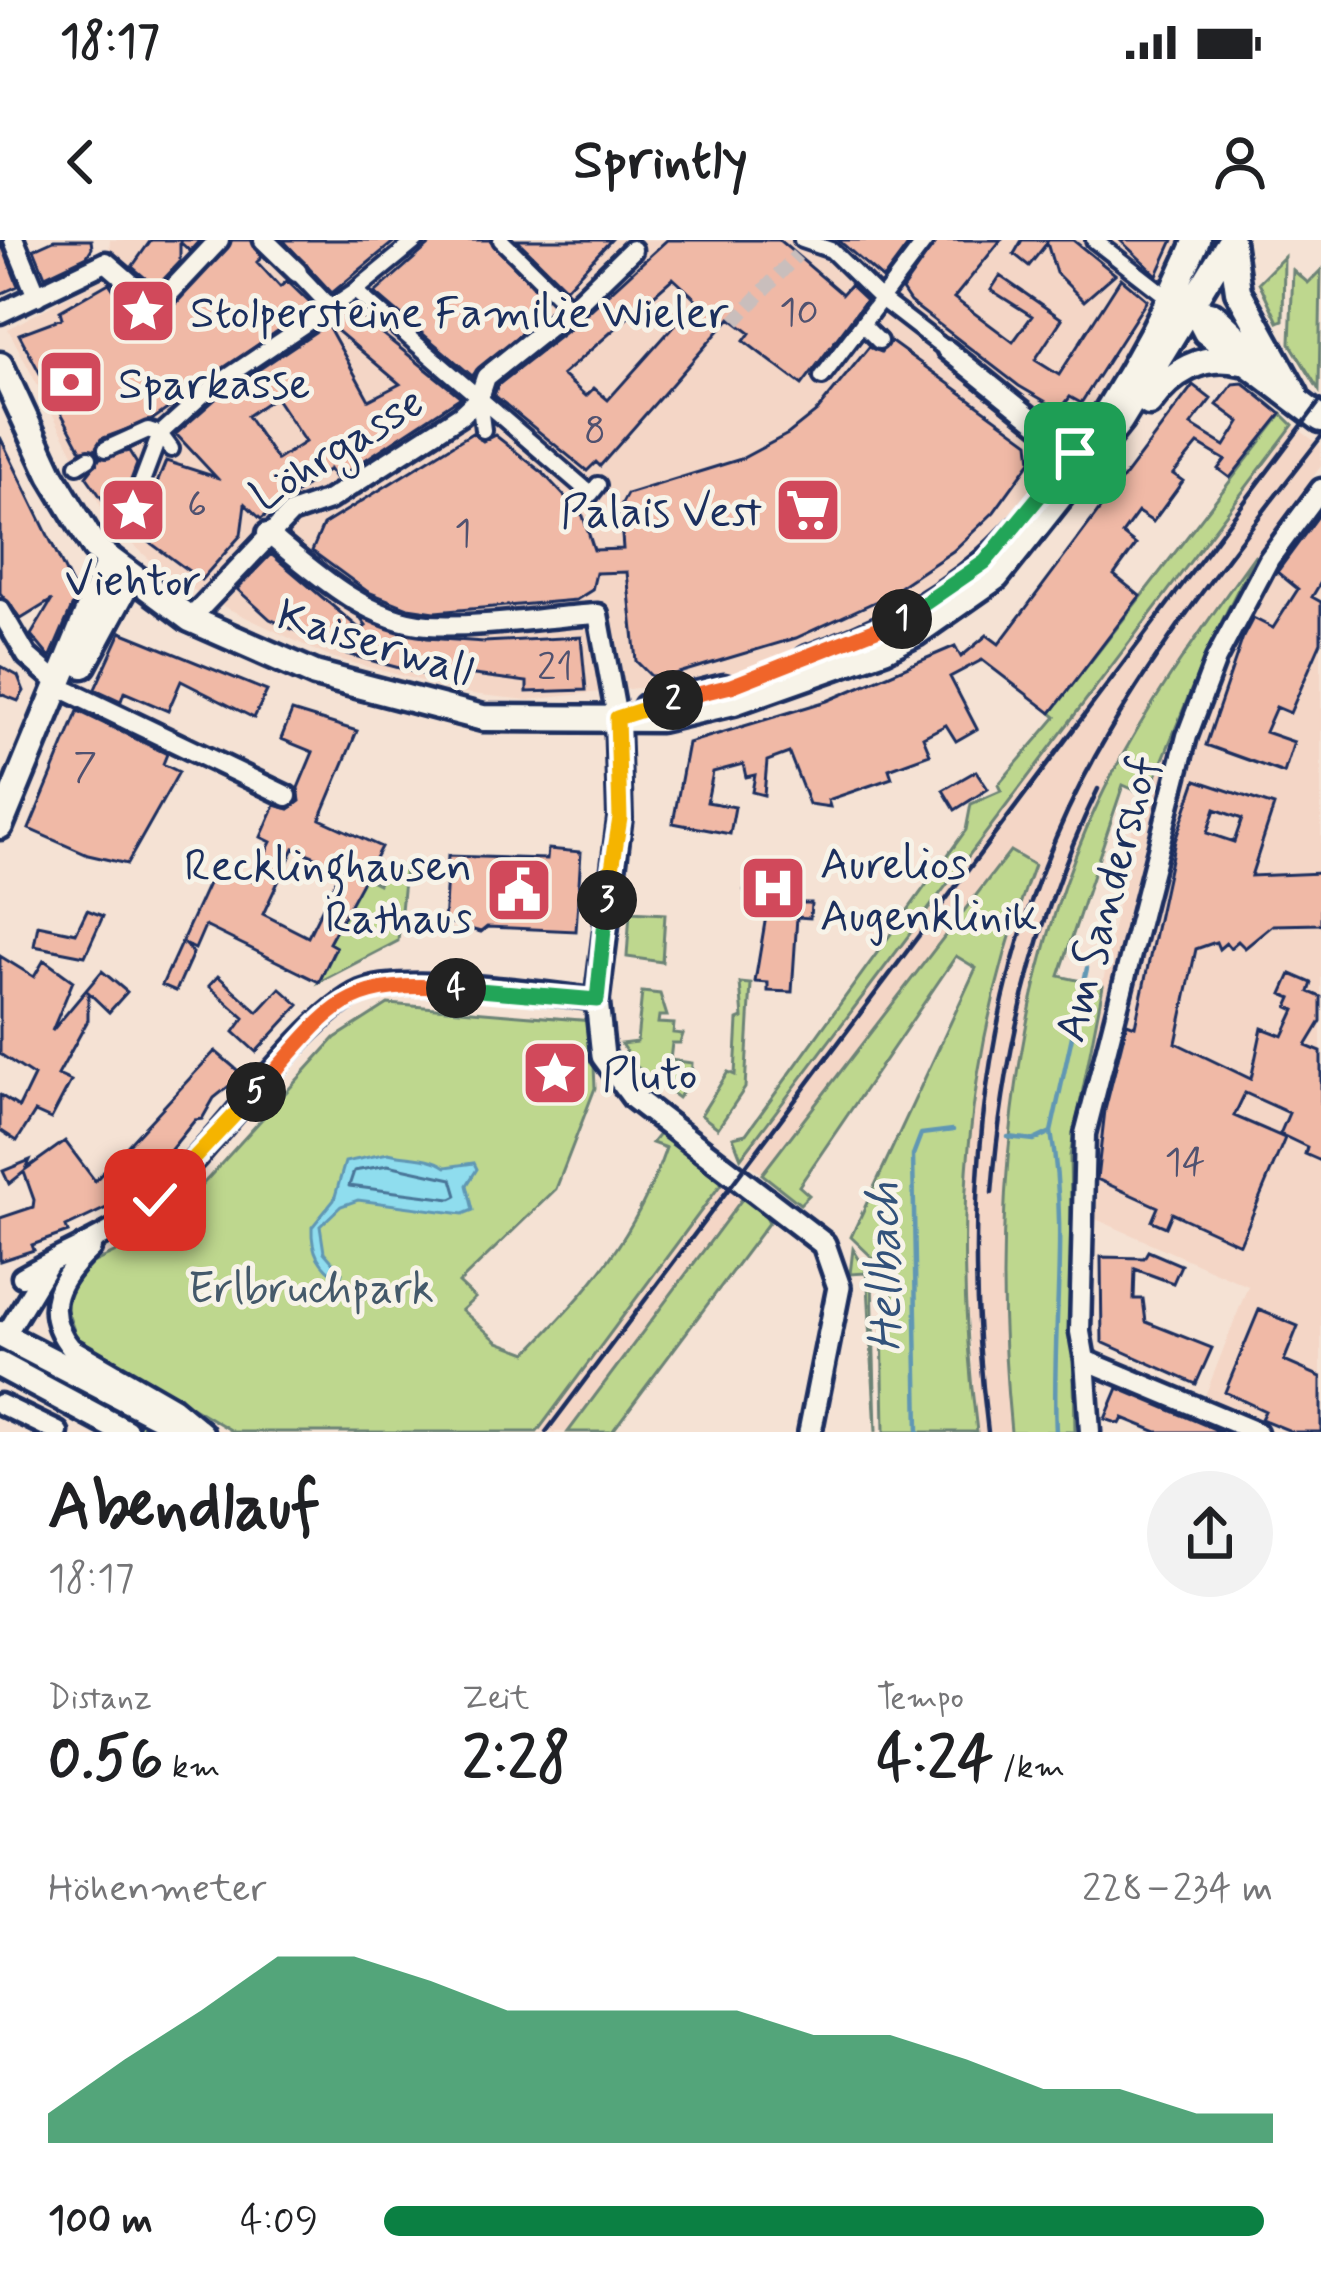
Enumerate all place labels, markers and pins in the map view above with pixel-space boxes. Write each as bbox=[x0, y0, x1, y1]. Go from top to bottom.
place icon: Stolpersteine Familie Wieler bbox=[108, 276, 178, 346]
place label: Stolpersteine Familie Wieler bbox=[190, 285, 730, 344]
bank icon: Sparkasse bbox=[36, 347, 106, 417]
place label: Sparkasse bbox=[118, 356, 311, 415]
pin bbox=[1024, 402, 1126, 504]
place icon: Viehtor bbox=[98, 475, 168, 545]
supermarket icon: Palais Vest bbox=[773, 475, 843, 545]
place label: Palais Vest bbox=[561, 484, 762, 543]
place label: Viehtor bbox=[64, 553, 202, 612]
pin: 1 bbox=[872, 589, 932, 649]
pin: 2 bbox=[643, 670, 703, 730]
place label: Aurelios Augenklinik bbox=[820, 836, 1038, 947]
place label: Recklinghausen Rathaus bbox=[184, 838, 472, 949]
hospital icon: Aurelios Augenklinik bbox=[738, 853, 808, 923]
public building icon: Recklinghausen Rathaus bbox=[484, 855, 554, 925]
pin: 3 bbox=[577, 870, 637, 930]
pin: 4 bbox=[426, 958, 486, 1018]
place icon: Pluto bbox=[520, 1038, 590, 1108]
place label: Pluto bbox=[602, 1047, 697, 1106]
pin: 5 bbox=[226, 1062, 286, 1122]
pin bbox=[104, 1149, 206, 1251]

